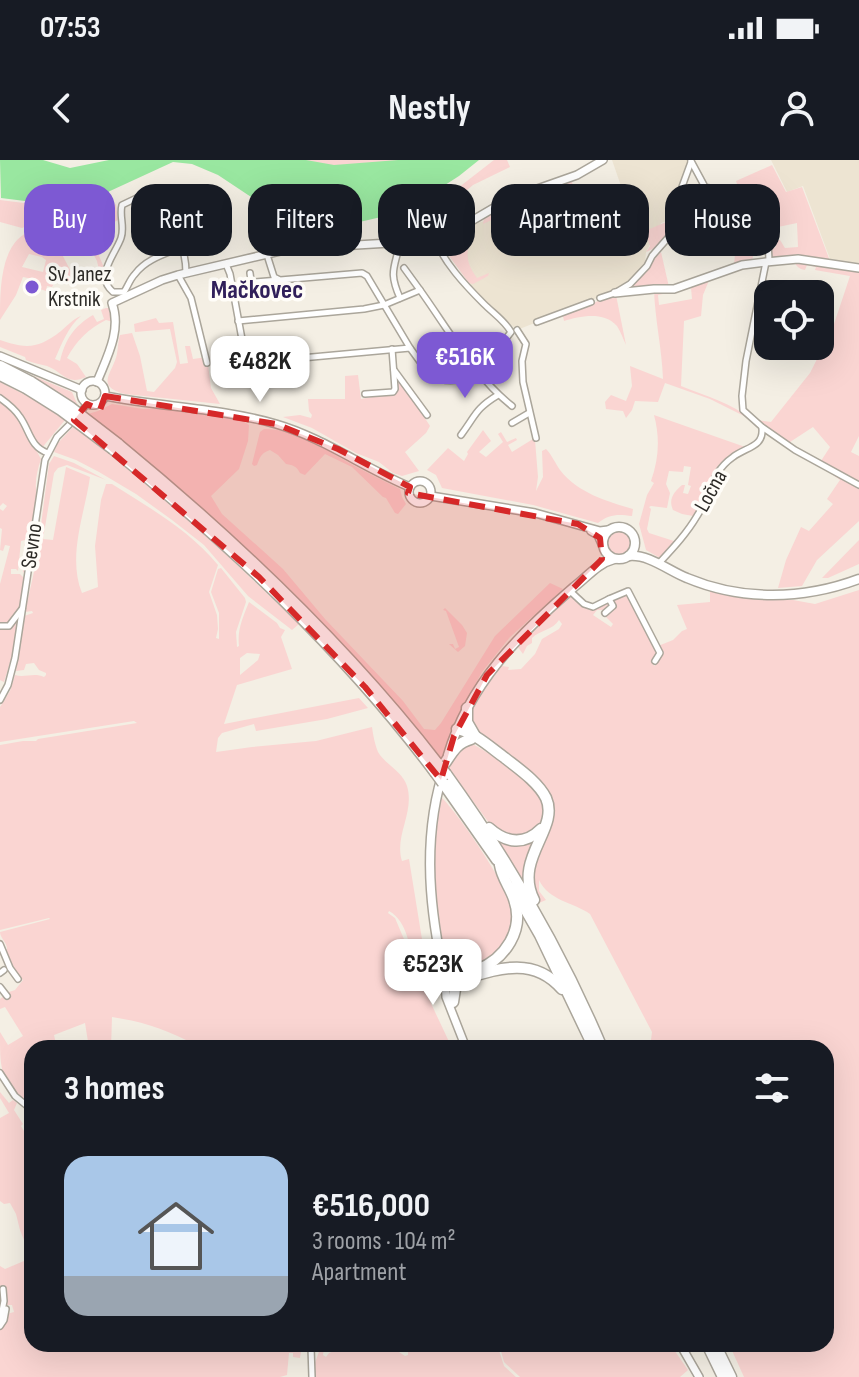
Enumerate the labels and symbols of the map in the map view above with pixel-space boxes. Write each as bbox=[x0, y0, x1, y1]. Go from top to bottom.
place label: Sv. Janez Krstnik bbox=[48, 261, 111, 313]
district label: Mačkovec bbox=[211, 275, 303, 306]
marker: Sv. Janez Krstnik bbox=[23, 278, 41, 296]
pin: €516K bbox=[409, 332, 521, 400]
pin: €482K bbox=[204, 336, 316, 404]
street label: Ločna bbox=[689, 465, 733, 517]
street label: Sevno bbox=[15, 522, 49, 570]
pin: €523K bbox=[377, 939, 489, 1007]

